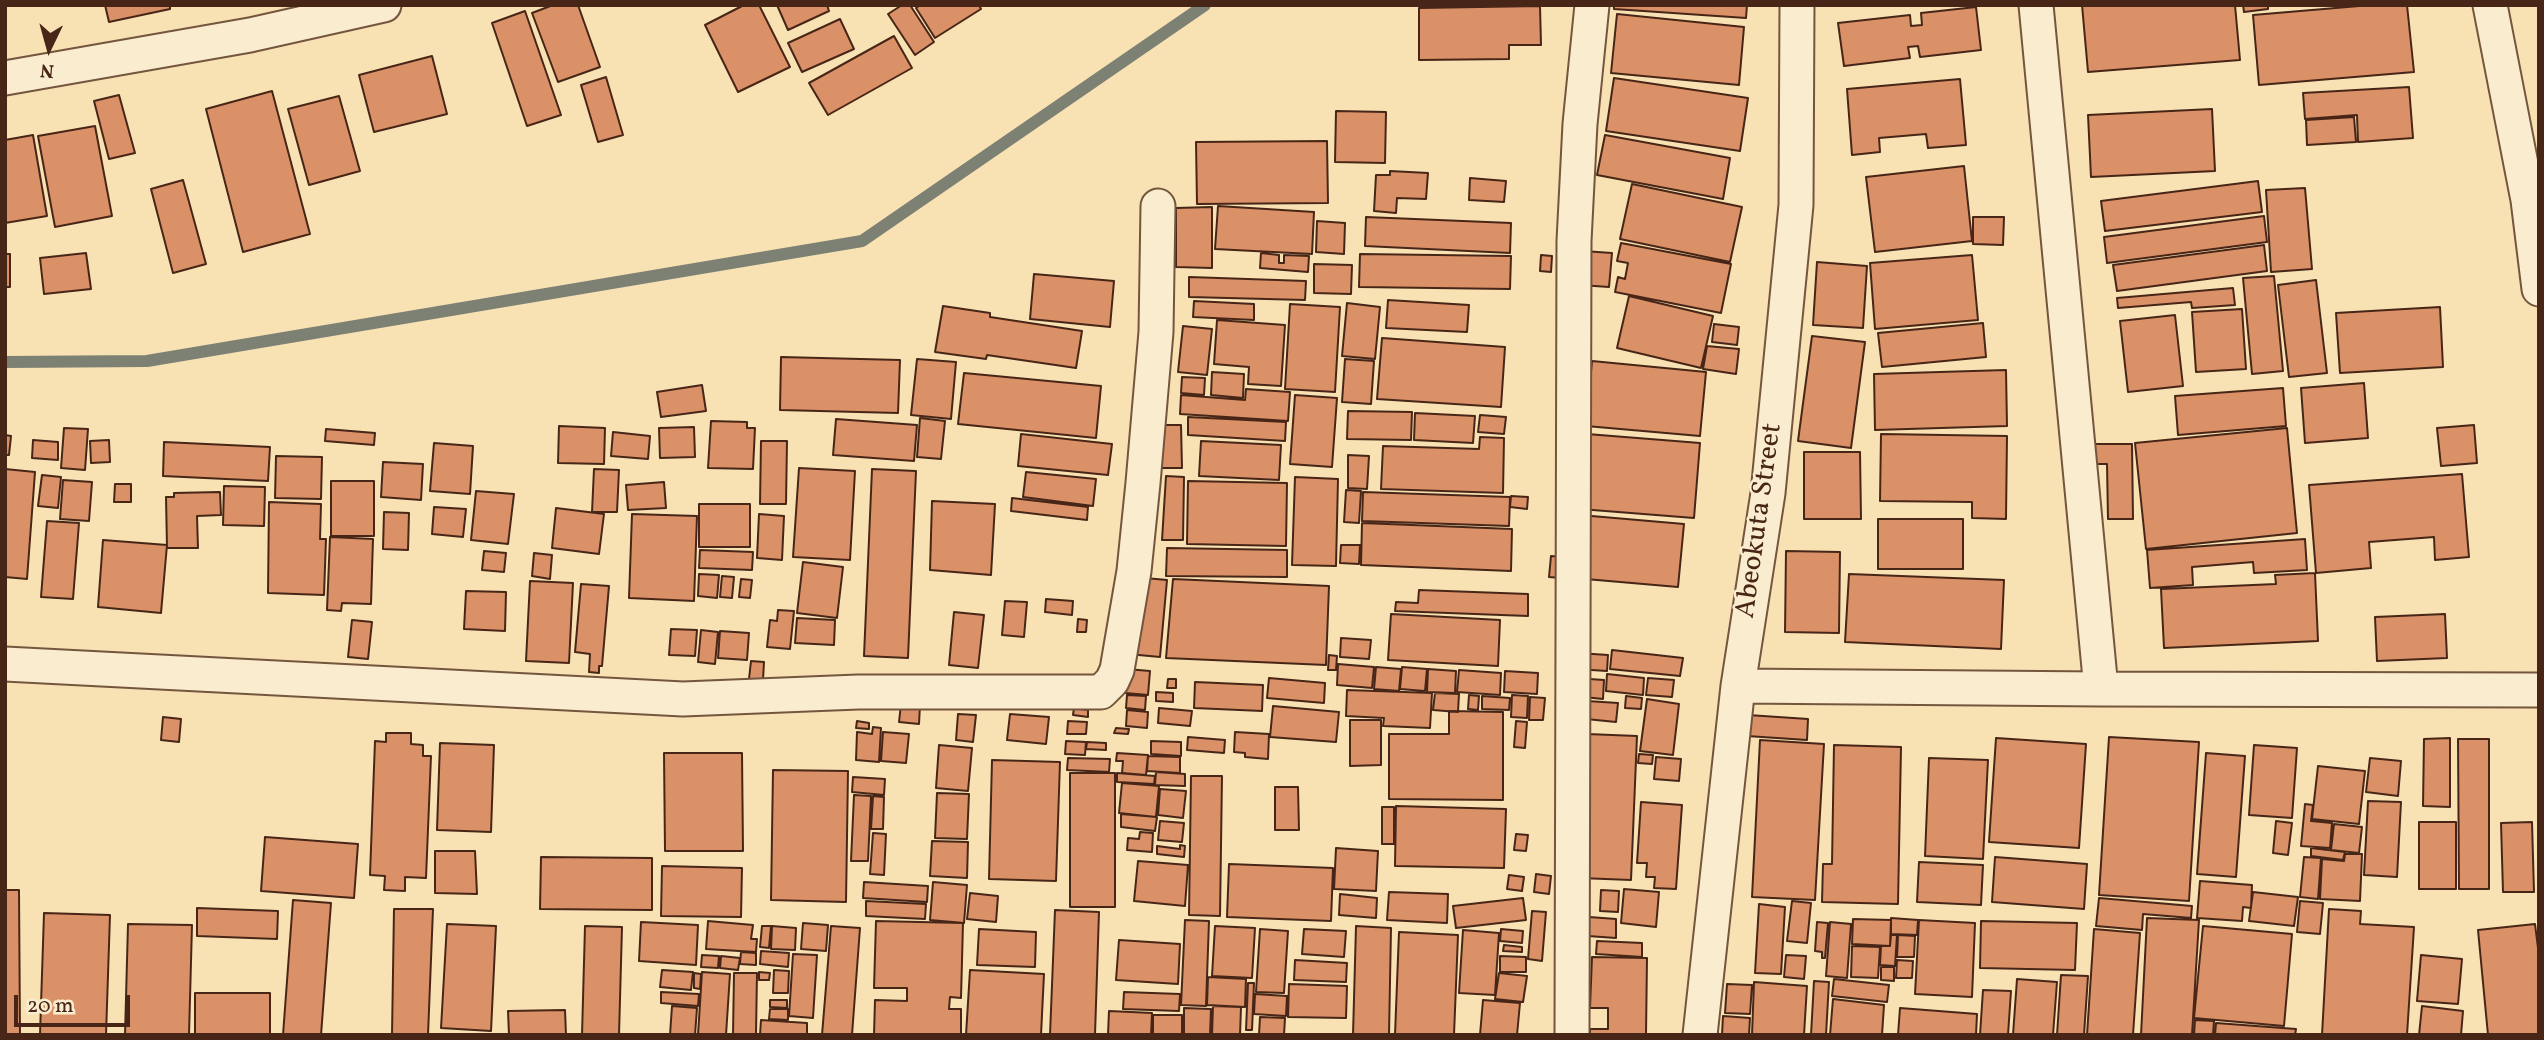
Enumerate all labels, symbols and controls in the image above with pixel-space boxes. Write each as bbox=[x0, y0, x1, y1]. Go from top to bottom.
north arrow bbox=[14, 14, 84, 84]
text: N bbox=[39, 56, 55, 83]
street label: Abeokuta Street bbox=[1731, 421, 1791, 621]
scale bar bbox=[18, 981, 133, 1025]
text: 20 m bbox=[27, 992, 73, 1021]

